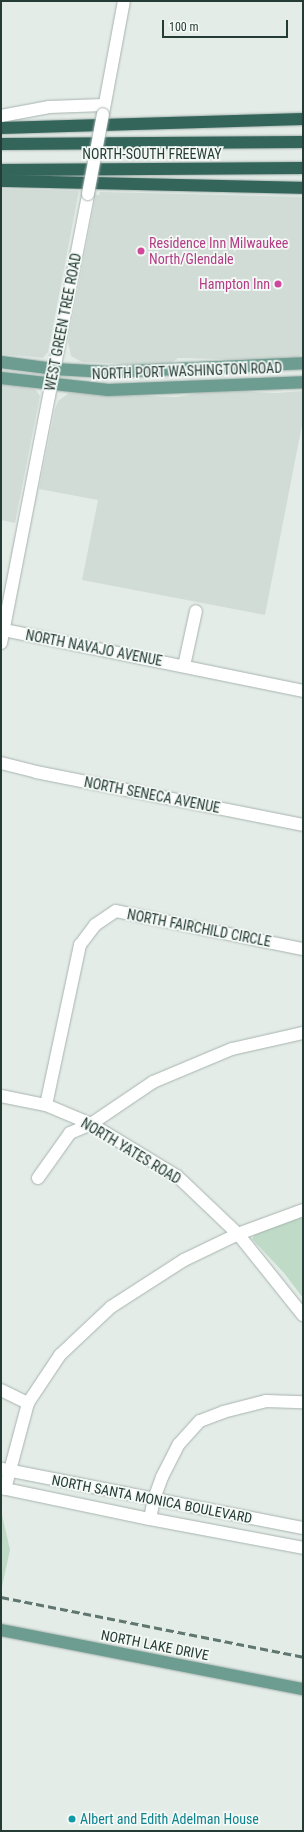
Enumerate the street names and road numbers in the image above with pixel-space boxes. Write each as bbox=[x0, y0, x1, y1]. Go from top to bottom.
street label: NORTH-SOUTH FREEWAY bbox=[82, 146, 222, 162]
street label: WEST GREEN TREE ROAD bbox=[41, 251, 85, 393]
street label: NORTH PORT WASHINGTON ROAD bbox=[91, 359, 283, 383]
street label: NORTH NAVAJO AVENUE bbox=[24, 626, 164, 670]
street label: NORTH SENECA AVENUE bbox=[83, 774, 221, 816]
street label: NORTH FAIRCHILD CIRCLE bbox=[126, 906, 272, 950]
street label: NORTH YATES ROAD bbox=[78, 1115, 184, 1187]
street label: NORTH SANTA MONICA BOULEVARD bbox=[50, 1471, 254, 1527]
street label: NORTH LAKE DRIVE bbox=[100, 1626, 210, 1664]

